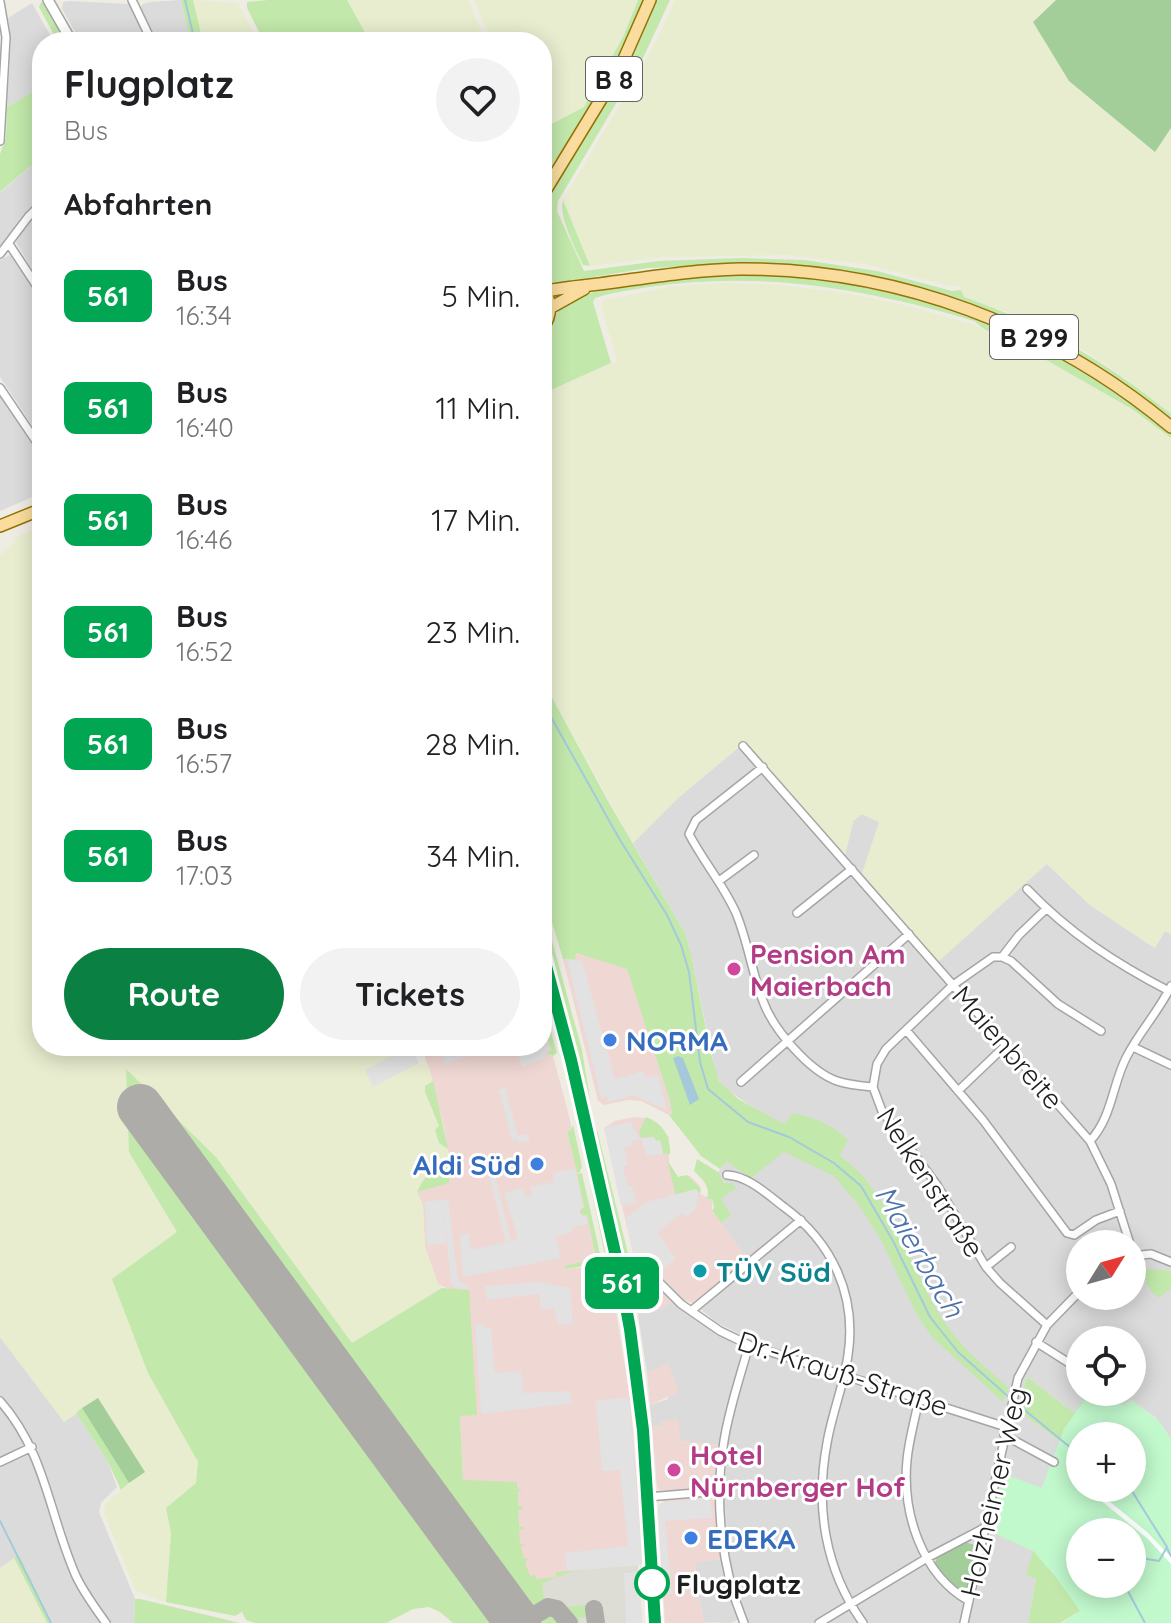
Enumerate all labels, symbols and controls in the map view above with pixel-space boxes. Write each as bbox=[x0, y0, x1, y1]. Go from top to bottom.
road number: B 8 bbox=[586, 57, 642, 101]
button: heart bbox=[436, 58, 520, 142]
text: Flugplatz bbox=[64, 60, 234, 108]
text: Bus bbox=[64, 114, 108, 147]
text: Abfahrten bbox=[64, 185, 212, 223]
text: Bus bbox=[176, 261, 228, 299]
text: 5 Min. bbox=[441, 277, 520, 315]
text: 561 bbox=[87, 278, 129, 313]
text: 16:34 bbox=[176, 299, 232, 332]
road number: B 299 bbox=[990, 315, 1078, 359]
text: Bus bbox=[176, 373, 228, 411]
text: 11 Min. bbox=[436, 389, 520, 427]
text: 561 bbox=[87, 390, 129, 425]
text: 16:40 bbox=[176, 411, 234, 444]
text: Bus bbox=[176, 485, 228, 523]
text: 17 Min. bbox=[431, 501, 520, 539]
text: 561 bbox=[87, 502, 129, 537]
text: 16:46 bbox=[176, 523, 232, 556]
text: Bus bbox=[176, 597, 228, 635]
text: 23 Min. bbox=[425, 613, 520, 651]
text: 561 bbox=[87, 614, 129, 649]
text: 16:52 bbox=[176, 635, 233, 668]
text: Bus bbox=[176, 709, 228, 747]
text: 28 Min. bbox=[425, 725, 520, 763]
text: 561 bbox=[87, 726, 129, 761]
text: 16:57 bbox=[176, 747, 232, 780]
text: Bus bbox=[176, 821, 228, 859]
text: 34 Min. bbox=[426, 837, 520, 875]
text: 561 bbox=[87, 838, 129, 873]
text: 17:03 bbox=[176, 859, 233, 892]
place label: Pension Am Maierbach bbox=[750, 936, 906, 1003]
button: Route bbox=[64, 948, 284, 1040]
button: Tickets bbox=[300, 948, 520, 1040]
marker: Pension Am Maierbach bbox=[725, 960, 743, 978]
street label: Maienbreite bbox=[945, 978, 1071, 1116]
place label: NORMA bbox=[626, 1023, 728, 1058]
marker: NORMA bbox=[601, 1031, 619, 1049]
street label: Nelkenstraße bbox=[870, 1100, 992, 1264]
place label: Aldi Süd bbox=[413, 1147, 521, 1182]
marker: Aldi Süd bbox=[528, 1155, 546, 1173]
water label: Maierbach bbox=[867, 1178, 974, 1325]
north arrow bbox=[1066, 1230, 1146, 1310]
map controls bbox=[1066, 1230, 1146, 1598]
place label: TÜV Süd bbox=[716, 1254, 831, 1289]
line badge: 561 bbox=[576, 1257, 668, 1309]
marker: TÜV Süd bbox=[691, 1262, 709, 1280]
text: 561 bbox=[601, 1265, 643, 1300]
street label: Dr.-Krauß-Straße bbox=[733, 1323, 953, 1423]
button: locate bbox=[1066, 1326, 1146, 1406]
street label: Holzheimer Weg bbox=[952, 1384, 1034, 1600]
button: + bbox=[1066, 1422, 1146, 1502]
place label: Hotel Nürnberger Hof bbox=[690, 1437, 906, 1504]
marker: Hotel Nürnberger Hof bbox=[665, 1461, 683, 1479]
button: − bbox=[1066, 1518, 1146, 1598]
place label: EDEKA bbox=[707, 1521, 795, 1556]
marker: EDEKA bbox=[682, 1529, 700, 1547]
marker: Flugplatz bbox=[635, 1566, 669, 1600]
place label: Flugplatz bbox=[676, 1566, 801, 1601]

